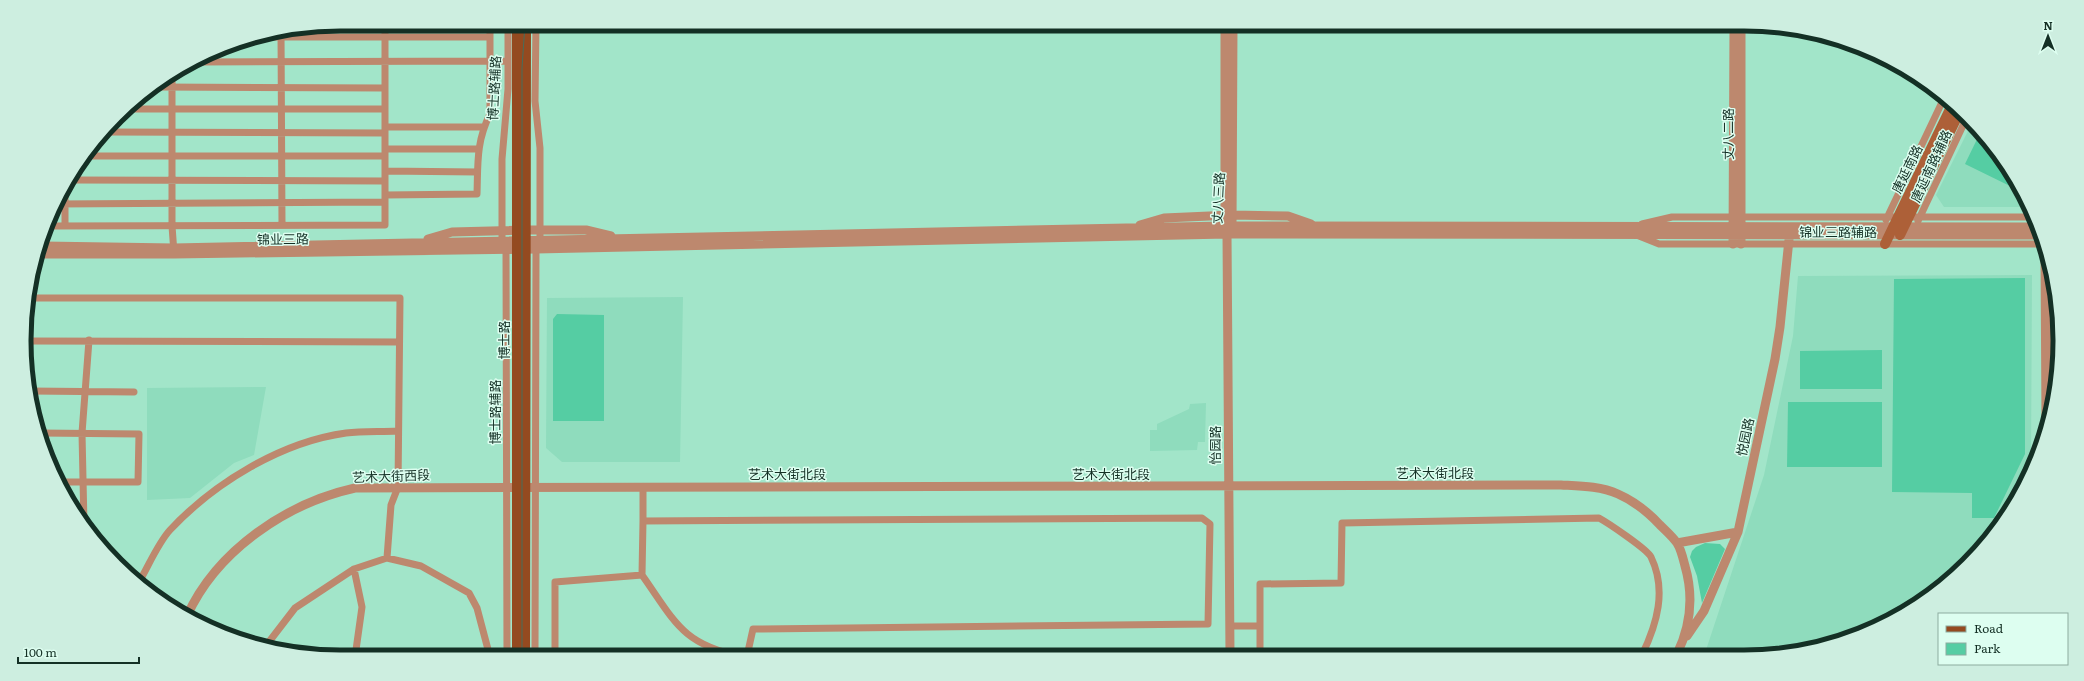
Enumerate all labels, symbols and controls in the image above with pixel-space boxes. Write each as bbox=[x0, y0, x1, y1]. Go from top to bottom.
north arrow bbox=[2028, 16, 2068, 56]
text: N bbox=[2043, 17, 2053, 33]
street label: 博士路辅路 bbox=[482, 55, 505, 121]
street label: 丈八二路 bbox=[1718, 108, 1737, 160]
street label: 唐延南路辅路 bbox=[1907, 127, 1955, 205]
street label: 唐延南路 bbox=[1889, 142, 1925, 196]
street label: 丈八三路 bbox=[1207, 172, 1228, 224]
street label: 锦业三路辅路 bbox=[1799, 222, 1877, 241]
street label: 锦业三路 bbox=[257, 229, 309, 248]
street label: 博士路 bbox=[494, 320, 513, 360]
street label: 博士路辅路 bbox=[485, 379, 504, 445]
street label: 悦园路 bbox=[1731, 416, 1758, 458]
street label: 怡园路 bbox=[1205, 425, 1224, 465]
street label: 艺术大街北段 bbox=[1396, 463, 1474, 482]
street label: 艺术大街北段 bbox=[748, 464, 826, 483]
street label: 艺术大街北段 bbox=[1072, 464, 1150, 483]
street label: 艺术大街西段 bbox=[352, 465, 430, 486]
legend bbox=[1938, 613, 2068, 665]
text: Road bbox=[1974, 619, 2004, 637]
scale bar bbox=[18, 639, 139, 665]
text: Park bbox=[1974, 639, 2001, 657]
text: 100 m bbox=[24, 643, 57, 661]

